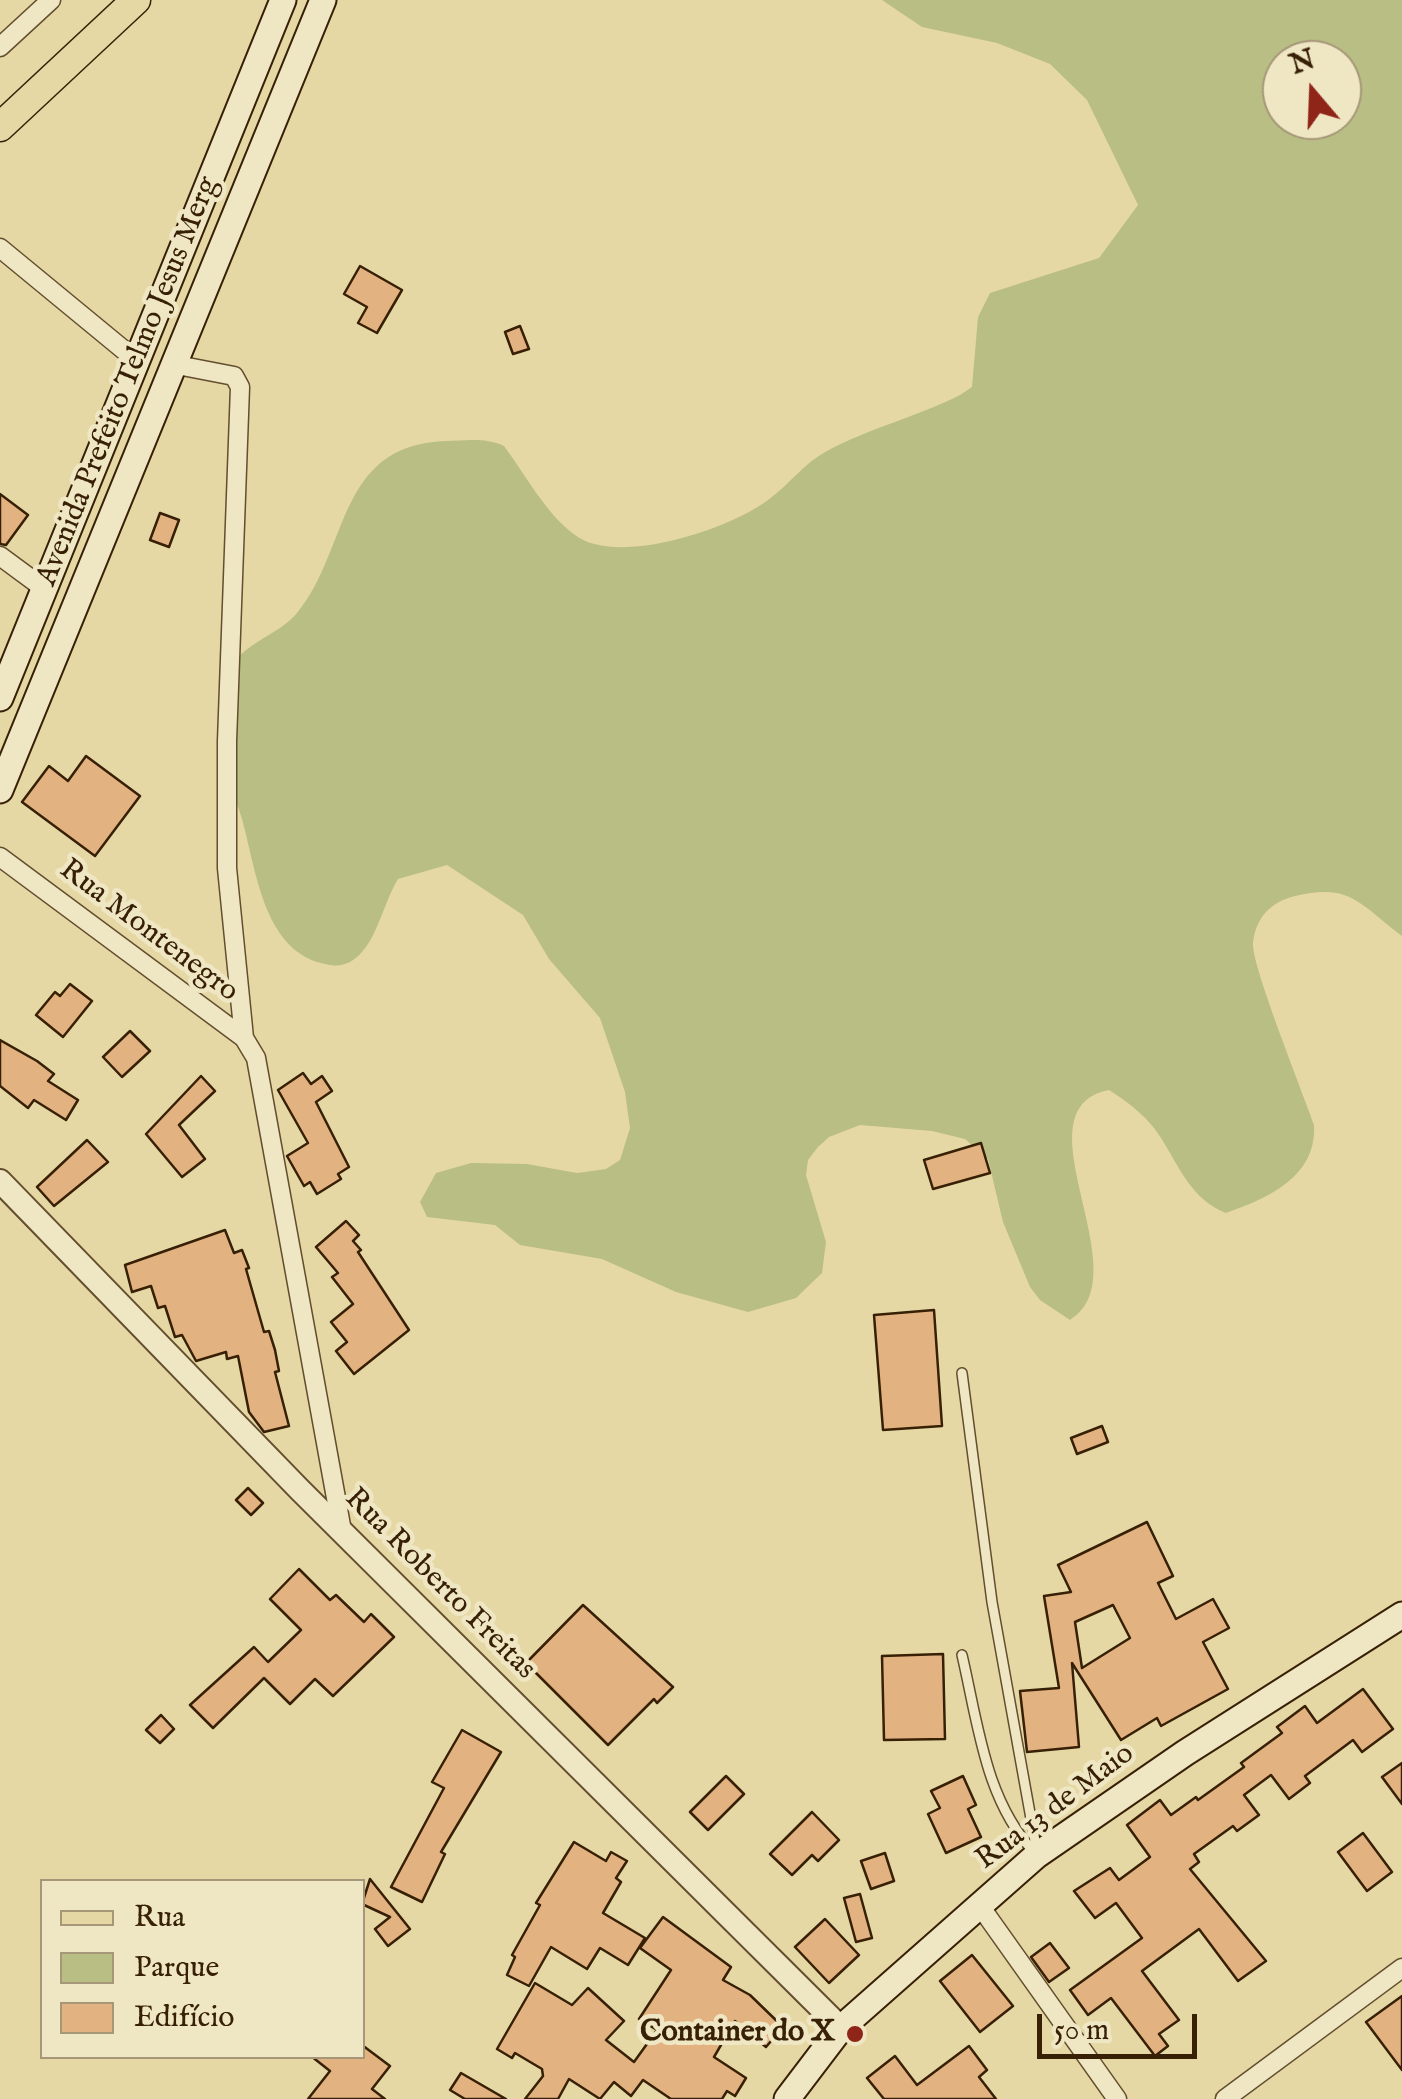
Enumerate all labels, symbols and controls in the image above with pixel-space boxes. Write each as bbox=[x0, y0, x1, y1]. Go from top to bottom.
north arrow bbox=[1262, 40, 1362, 140]
text: N bbox=[1286, 43, 1320, 84]
street label: Avenida Prefeito Telmo Jesus Merg bbox=[30, 172, 228, 592]
street label: Rua Montenegro bbox=[51, 853, 245, 1011]
street label: Rua Roberto Freitas bbox=[336, 1482, 542, 1688]
street label: Rua 13 de Maio bbox=[970, 1737, 1142, 1879]
legend bbox=[40, 1879, 365, 2059]
text: Rua bbox=[134, 1899, 185, 1937]
text: Parque bbox=[134, 1949, 219, 1987]
scale bar bbox=[1042, 1994, 1202, 2056]
text: Edifício bbox=[134, 1999, 235, 2037]
text: 50 m bbox=[1054, 2012, 1109, 2050]
place label: Container do X bbox=[640, 2016, 835, 2052]
marker: Container do X bbox=[844, 2023, 866, 2045]

